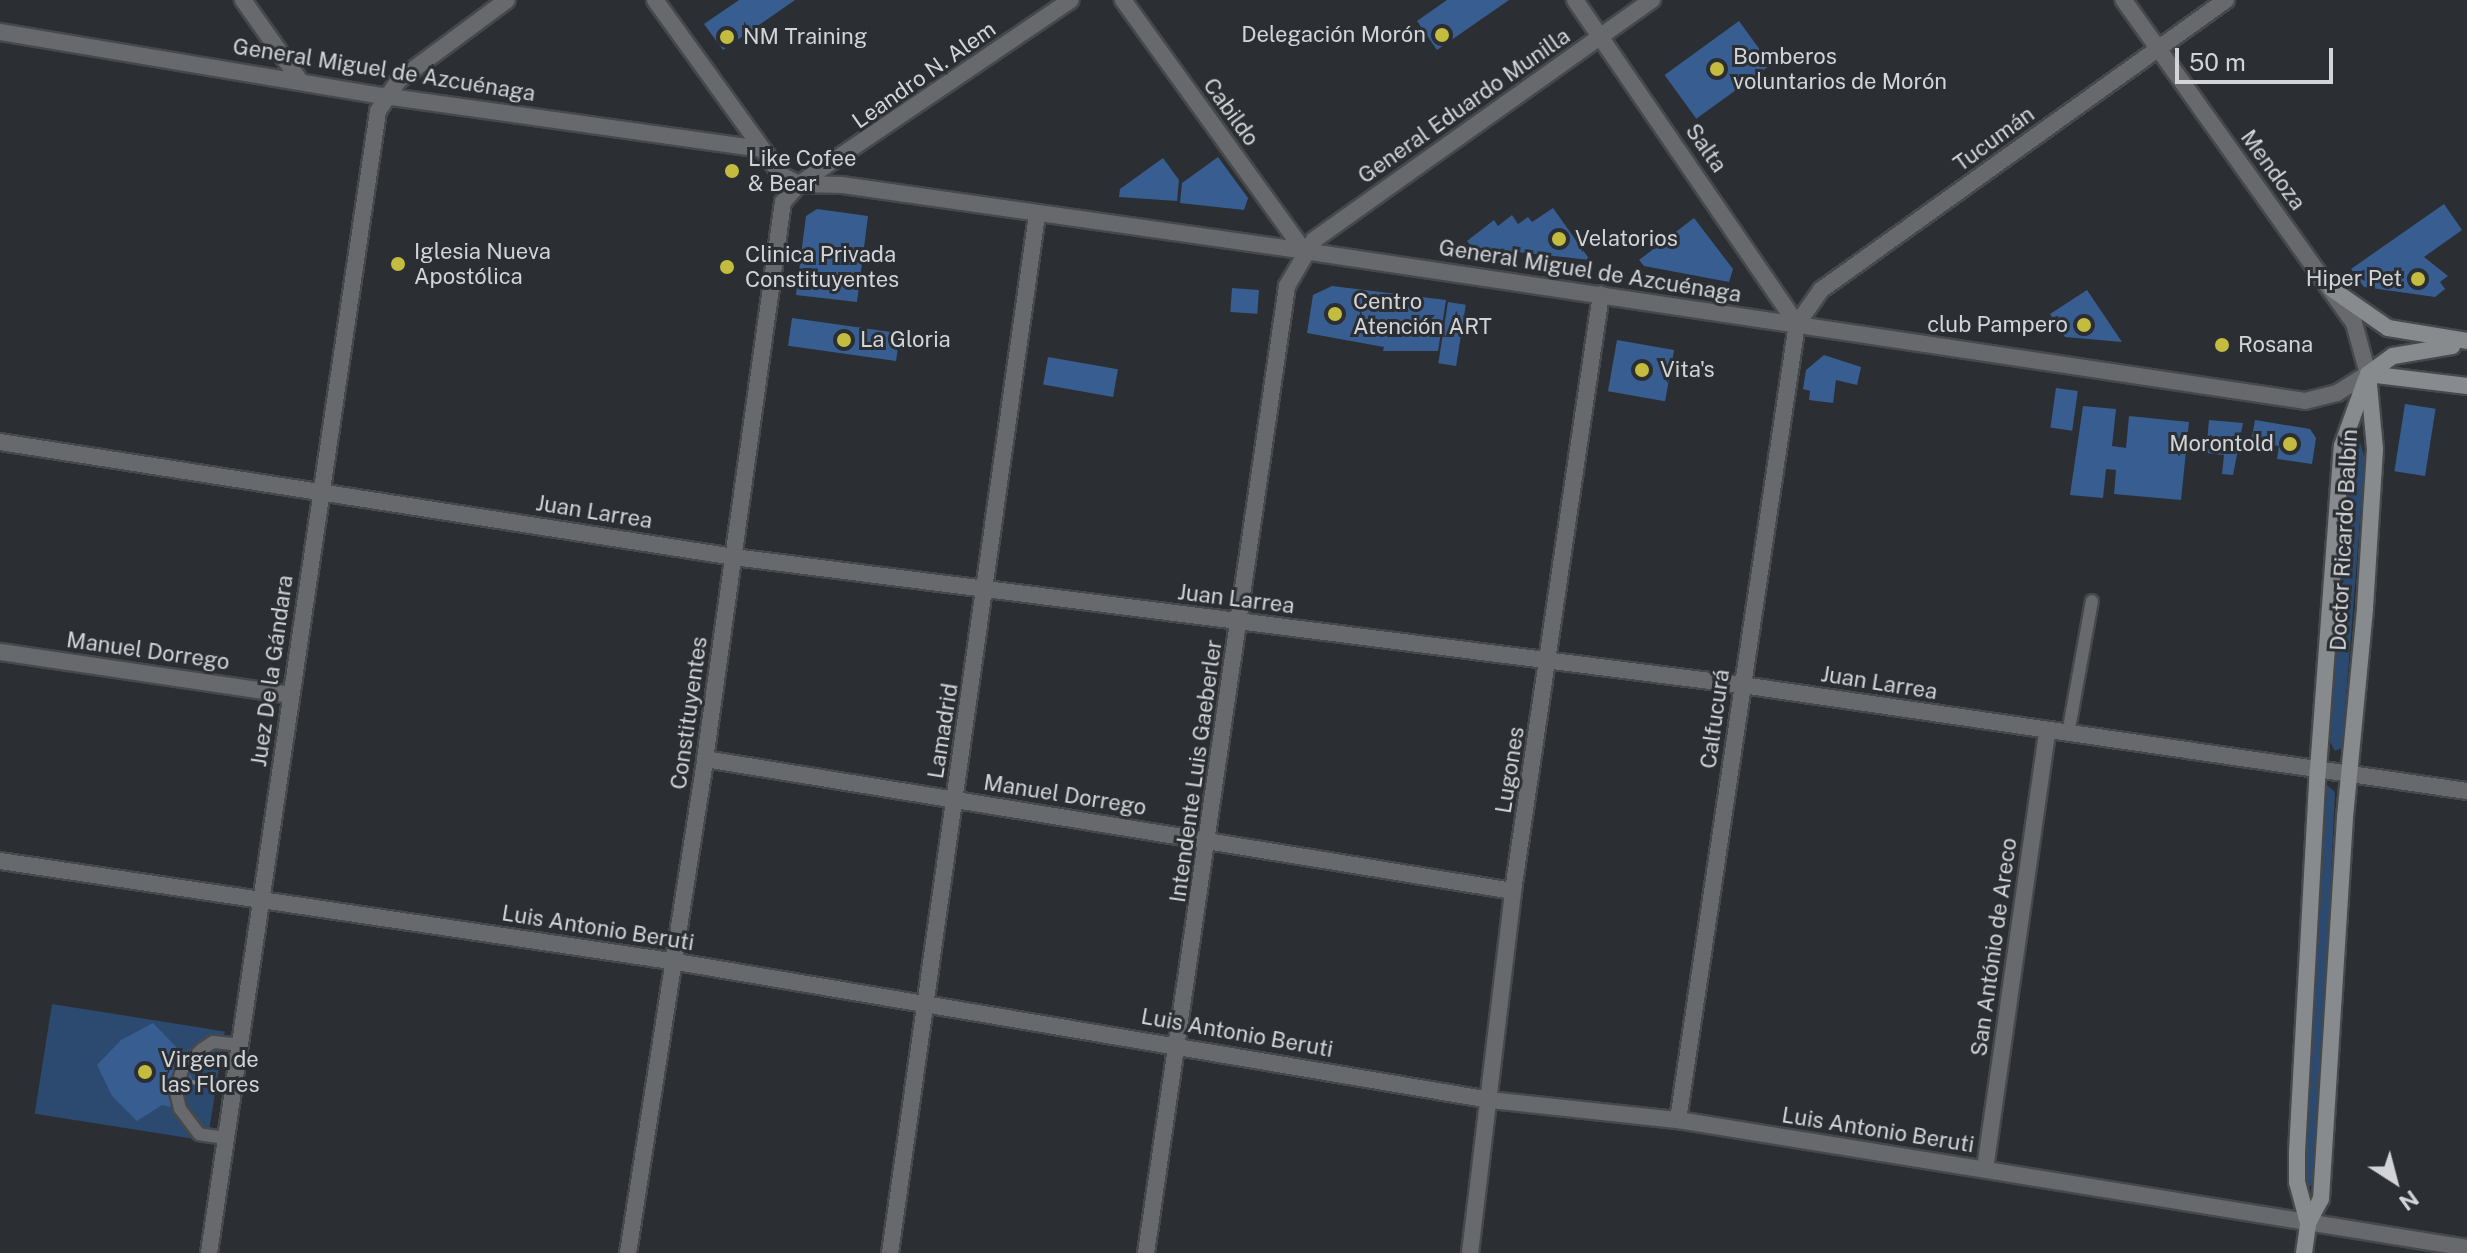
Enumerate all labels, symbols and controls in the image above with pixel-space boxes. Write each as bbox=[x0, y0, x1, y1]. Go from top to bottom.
street label: Leandro N. Alem bbox=[847, 16, 1001, 134]
place label: Delegación Morón bbox=[1241, 22, 1426, 48]
street label: General Eduardo Munilla bbox=[1353, 23, 1575, 189]
place label: NM Training bbox=[743, 24, 867, 50]
marker: Delegación Morón bbox=[1433, 26, 1451, 44]
marker: NM Training bbox=[718, 28, 736, 46]
scale bar bbox=[2179, 32, 2337, 82]
street label: General Miguel de Azcuénaga bbox=[231, 33, 537, 107]
place label: Bomberos voluntarios de Morón bbox=[1733, 43, 1948, 94]
text: 50 m bbox=[2189, 48, 2246, 76]
marker: Bomberos voluntarios de Morón bbox=[1708, 60, 1726, 78]
street label: Cabildo bbox=[1198, 73, 1264, 151]
street label: Tucumán bbox=[1949, 101, 2039, 177]
street label: Salta bbox=[1680, 119, 1732, 177]
street label: Mendoza bbox=[2235, 125, 2311, 215]
place label: Like Cofee & Bear bbox=[748, 145, 857, 196]
marker: Like Cofee & Bear bbox=[723, 162, 741, 180]
place label: Velatorios bbox=[1575, 226, 1678, 252]
marker: Velatorios bbox=[1550, 230, 1568, 248]
street label: General Miguel de Azcuénaga bbox=[1437, 234, 1743, 308]
place label: Iglesia Nueva Apostólica bbox=[414, 238, 551, 290]
place label: Clinica Privada Constituyentes bbox=[745, 241, 899, 292]
marker: Iglesia Nueva Apostólica bbox=[389, 255, 407, 273]
marker: Clinica Privada Constituyentes bbox=[716, 256, 738, 278]
place label: Hiper Pet bbox=[2306, 266, 2402, 292]
marker: Hiper Pet bbox=[2409, 270, 2427, 288]
place label: Centro Atención ART bbox=[1353, 288, 1492, 340]
marker: Centro Atención ART bbox=[1324, 303, 1346, 325]
place label: club Pampero bbox=[1927, 312, 2068, 338]
marker: club Pampero bbox=[2075, 316, 2093, 334]
place label: La Gloria bbox=[860, 327, 951, 353]
marker: La Gloria bbox=[835, 331, 853, 349]
place label: Rosana bbox=[2238, 332, 2313, 358]
marker: Rosana bbox=[2213, 336, 2231, 354]
place label: Vita's bbox=[1660, 357, 1715, 383]
marker: Vita's bbox=[1631, 359, 1653, 381]
street label: Doctor Ricardo Balbín bbox=[2325, 428, 2363, 652]
place label: Morontold bbox=[2169, 431, 2274, 457]
marker: Morontold bbox=[2281, 435, 2299, 453]
street label: Juan Larrea bbox=[534, 490, 654, 534]
street label: Juez De la Gándara bbox=[245, 573, 299, 769]
street label: Juan Larrea bbox=[1176, 579, 1296, 619]
street label: Manuel Dorrego bbox=[65, 626, 231, 676]
street label: Constituyentes bbox=[665, 635, 713, 791]
street label: Intendente Luis Gaeberler bbox=[1164, 638, 1228, 904]
street label: Juan Larrea bbox=[1819, 661, 1939, 705]
street label: Calfucurá bbox=[1695, 668, 1735, 770]
street label: Lamadrid bbox=[922, 681, 964, 781]
street label: Lugones bbox=[1490, 725, 1530, 815]
street label: Manuel Dorrego bbox=[982, 769, 1148, 821]
street label: San António de Areco bbox=[1966, 836, 2022, 1058]
street label: Luis Antonio Beruti bbox=[500, 900, 696, 956]
street label: Luis Antonio Beruti bbox=[1139, 1003, 1335, 1063]
place label: Virgen de las Flores bbox=[161, 1046, 260, 1098]
marker: Virgen de las Flores bbox=[136, 1063, 154, 1081]
street label: Luis Antonio Beruti bbox=[1780, 1102, 1976, 1158]
north arrow bbox=[2355, 1141, 2435, 1221]
text: N bbox=[2395, 1185, 2424, 1216]

